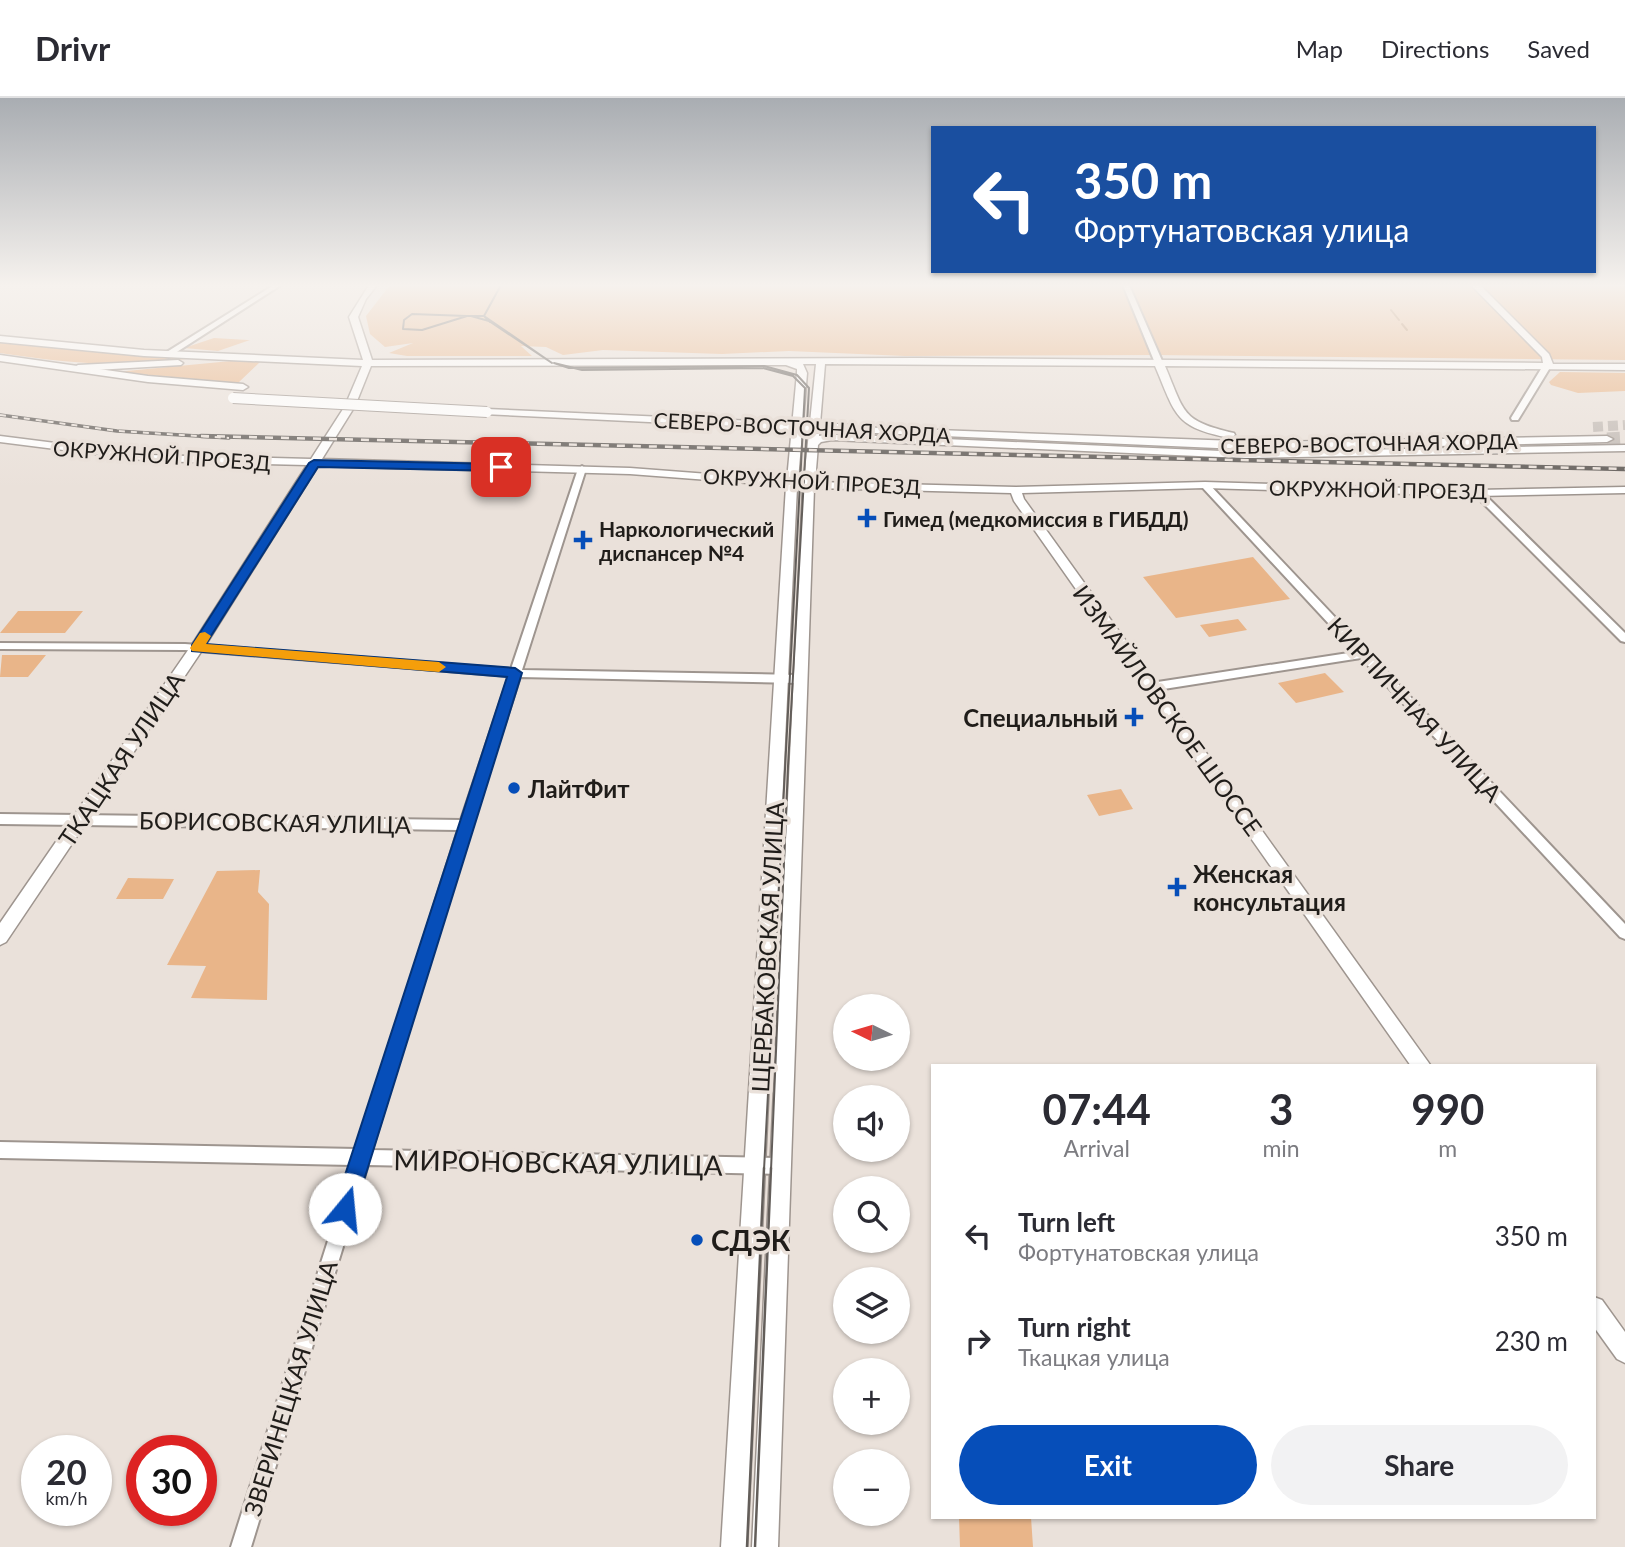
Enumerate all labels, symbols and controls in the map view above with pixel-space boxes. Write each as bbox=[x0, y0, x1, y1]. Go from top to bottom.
text: Drivr bbox=[35, 28, 110, 68]
text: Map bbox=[1296, 34, 1343, 63]
text: Directions bbox=[1381, 34, 1489, 63]
text: Saved bbox=[1527, 34, 1590, 63]
text: 350 m bbox=[1074, 151, 1212, 209]
icon: left bbox=[959, 154, 1050, 245]
text: Фортунатовская улица bbox=[1074, 210, 1409, 249]
street label: СЕВЕРО-ВОСТОЧНАЯ ХОРДА bbox=[653, 407, 952, 447]
street label: СЕВЕРО-ВОСТОЧНАЯ ХОРДА bbox=[1220, 428, 1519, 458]
street label: ОКРУЖНОЙ ПРОЕЗД bbox=[52, 435, 272, 475]
pin bbox=[471, 437, 531, 497]
icon: arrive bbox=[482, 448, 520, 486]
street label: ОКРУЖНОЙ ПРОЕЗД bbox=[702, 463, 922, 499]
street label: ОКРУЖНОЙ ПРОЕЗД bbox=[1269, 475, 1487, 503]
place label: Гимед (медкомиссия в ГИБДД) bbox=[883, 506, 1189, 531]
marker: Гимед (медкомиссия в ГИБДД) bbox=[857, 508, 877, 528]
place label: Наркологический диспансер №4 bbox=[599, 516, 774, 565]
marker: Наркологический диспансер №4 bbox=[573, 530, 593, 550]
street label: ИЗМАЙЛОВСКОЕ ШОССЕ bbox=[1067, 579, 1269, 841]
street label: КИРПИЧНАЯ УЛИЦА bbox=[1322, 611, 1509, 808]
street label: ТКАЦКАЯ УЛИЦА bbox=[52, 666, 190, 852]
place label: Специальный bbox=[963, 703, 1118, 732]
marker: Специальный bbox=[1124, 707, 1144, 727]
place label: ЛайтФит bbox=[527, 774, 630, 803]
marker: ЛайтФит bbox=[506, 780, 522, 796]
street label: ЩЕРБАКОВСКАЯ УЛИЦА bbox=[745, 800, 789, 1093]
street label: БОРИСОВСКАЯ УЛИЦА bbox=[139, 805, 412, 839]
place label: Женская консультация bbox=[1193, 859, 1346, 916]
marker: Женская консультация bbox=[1167, 877, 1187, 897]
north arrow bbox=[833, 994, 910, 1071]
map controls bbox=[833, 994, 910, 1526]
text: 07:44 bbox=[1043, 1084, 1151, 1134]
text: 3 bbox=[1269, 1084, 1293, 1134]
text: 990 bbox=[1411, 1084, 1484, 1134]
button: sound bbox=[833, 1085, 910, 1162]
text: Arrival bbox=[1064, 1134, 1130, 1162]
text: min bbox=[1262, 1134, 1300, 1162]
text: m bbox=[1438, 1134, 1457, 1162]
street label: МИРОНОВСКАЯ УЛИЦА bbox=[393, 1142, 723, 1182]
position arrow bbox=[308, 1172, 382, 1246]
button: search bbox=[833, 1176, 910, 1253]
text: Turn left bbox=[1018, 1206, 1115, 1238]
icon: left bbox=[959, 1217, 997, 1255]
text: 350 m bbox=[1495, 1220, 1568, 1252]
place label: СДЭК bbox=[711, 1223, 791, 1257]
marker: СДЭК bbox=[689, 1232, 705, 1248]
text: Фортунатовская улица bbox=[1018, 1238, 1259, 1266]
street label: ЗВЕРИНЕЦКАЯ УЛИЦА bbox=[237, 1256, 343, 1519]
button: layers bbox=[833, 1267, 910, 1344]
text: Turn right bbox=[1018, 1311, 1131, 1343]
icon: right bbox=[959, 1322, 997, 1360]
text: 230 m bbox=[1495, 1325, 1568, 1357]
text: Ткацкая улица bbox=[1018, 1343, 1170, 1371]
button: + bbox=[833, 1358, 910, 1435]
button: Exit bbox=[959, 1425, 1257, 1505]
button: Share bbox=[1271, 1425, 1568, 1505]
speed limit sign: 30 bbox=[126, 1435, 217, 1526]
button: − bbox=[833, 1449, 910, 1526]
text: 20 bbox=[46, 1450, 87, 1492]
text: km/h bbox=[45, 1487, 88, 1509]

